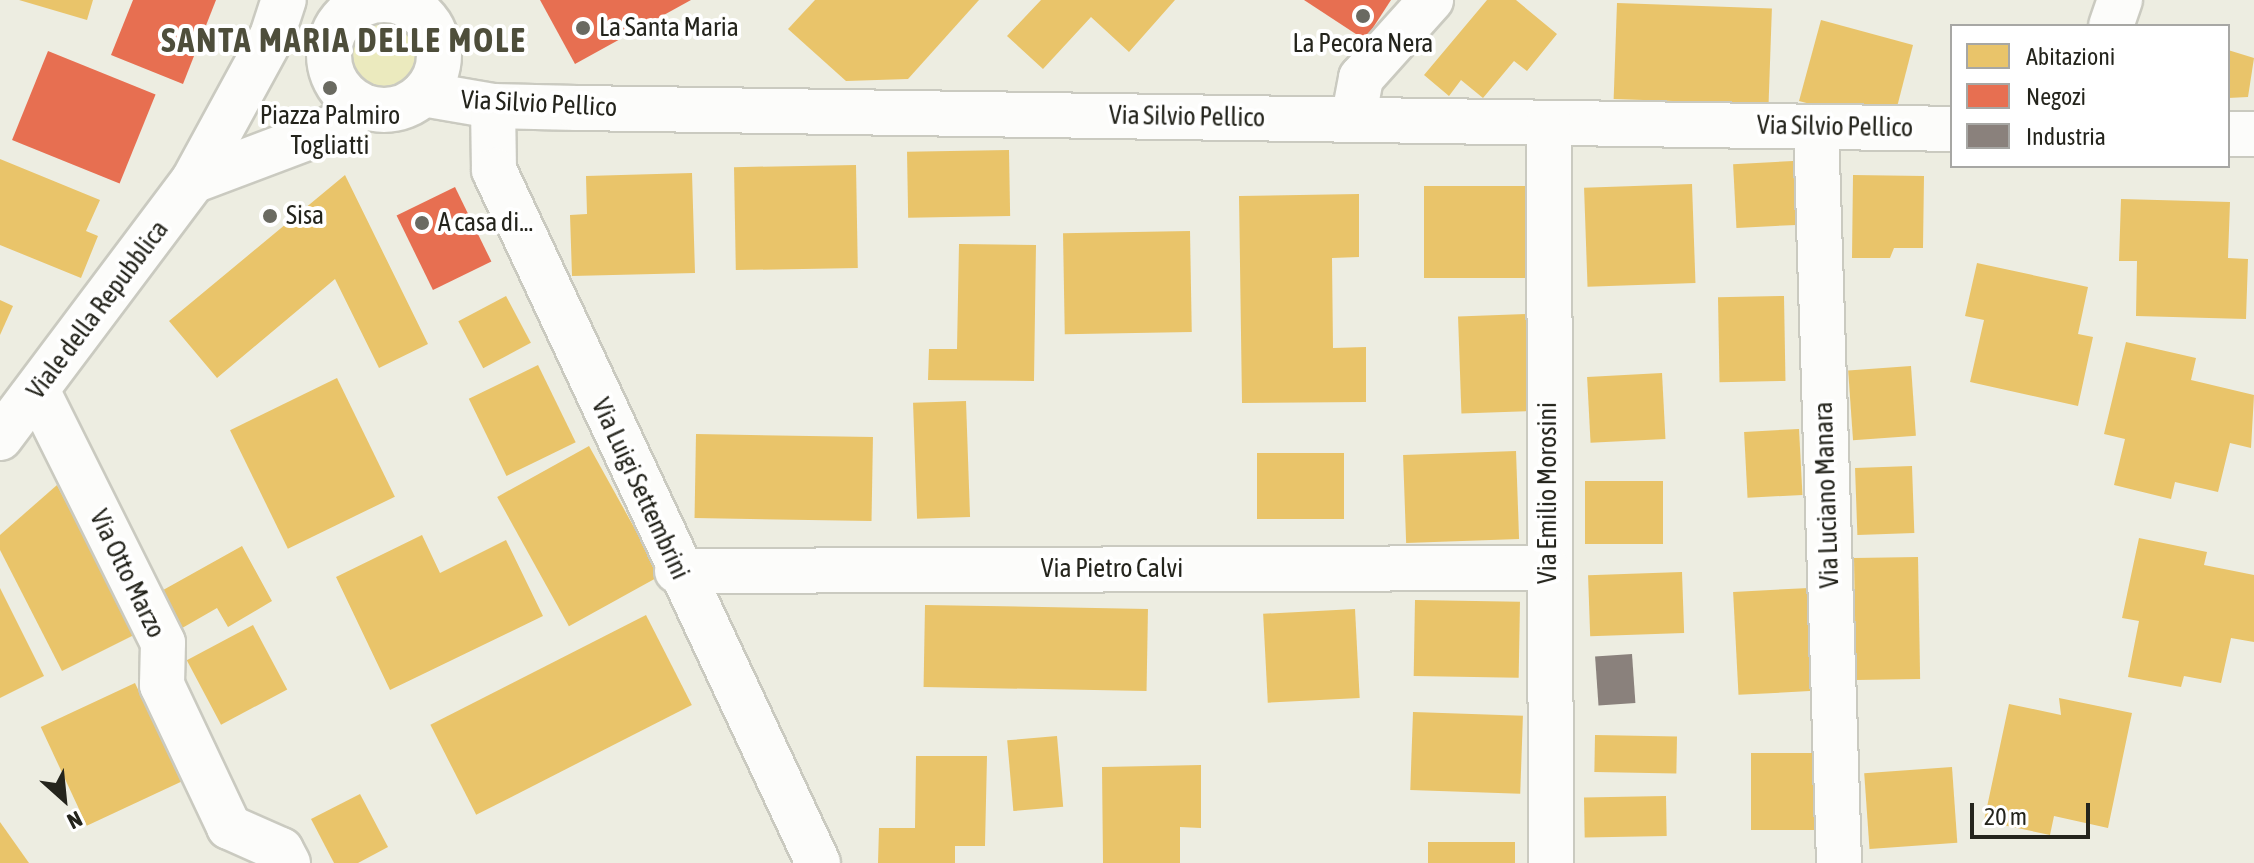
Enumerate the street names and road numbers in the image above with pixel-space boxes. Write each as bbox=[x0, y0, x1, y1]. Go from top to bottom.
street label: Via Silvio Pellico bbox=[460, 84, 618, 124]
street label: Via Silvio Pellico bbox=[1109, 100, 1265, 134]
street label: Via Silvio Pellico bbox=[1757, 110, 1913, 144]
street label: Viale della Repubblica bbox=[21, 215, 175, 405]
street label: Via Luigi Settembrini bbox=[584, 393, 696, 585]
street label: Via Luciano Manara bbox=[1808, 401, 1846, 589]
street label: Via Emilio Morosini bbox=[1532, 402, 1564, 584]
street label: Via Otto Marzo bbox=[83, 505, 171, 643]
street label: Via Pietro Calvi bbox=[1041, 553, 1183, 585]

